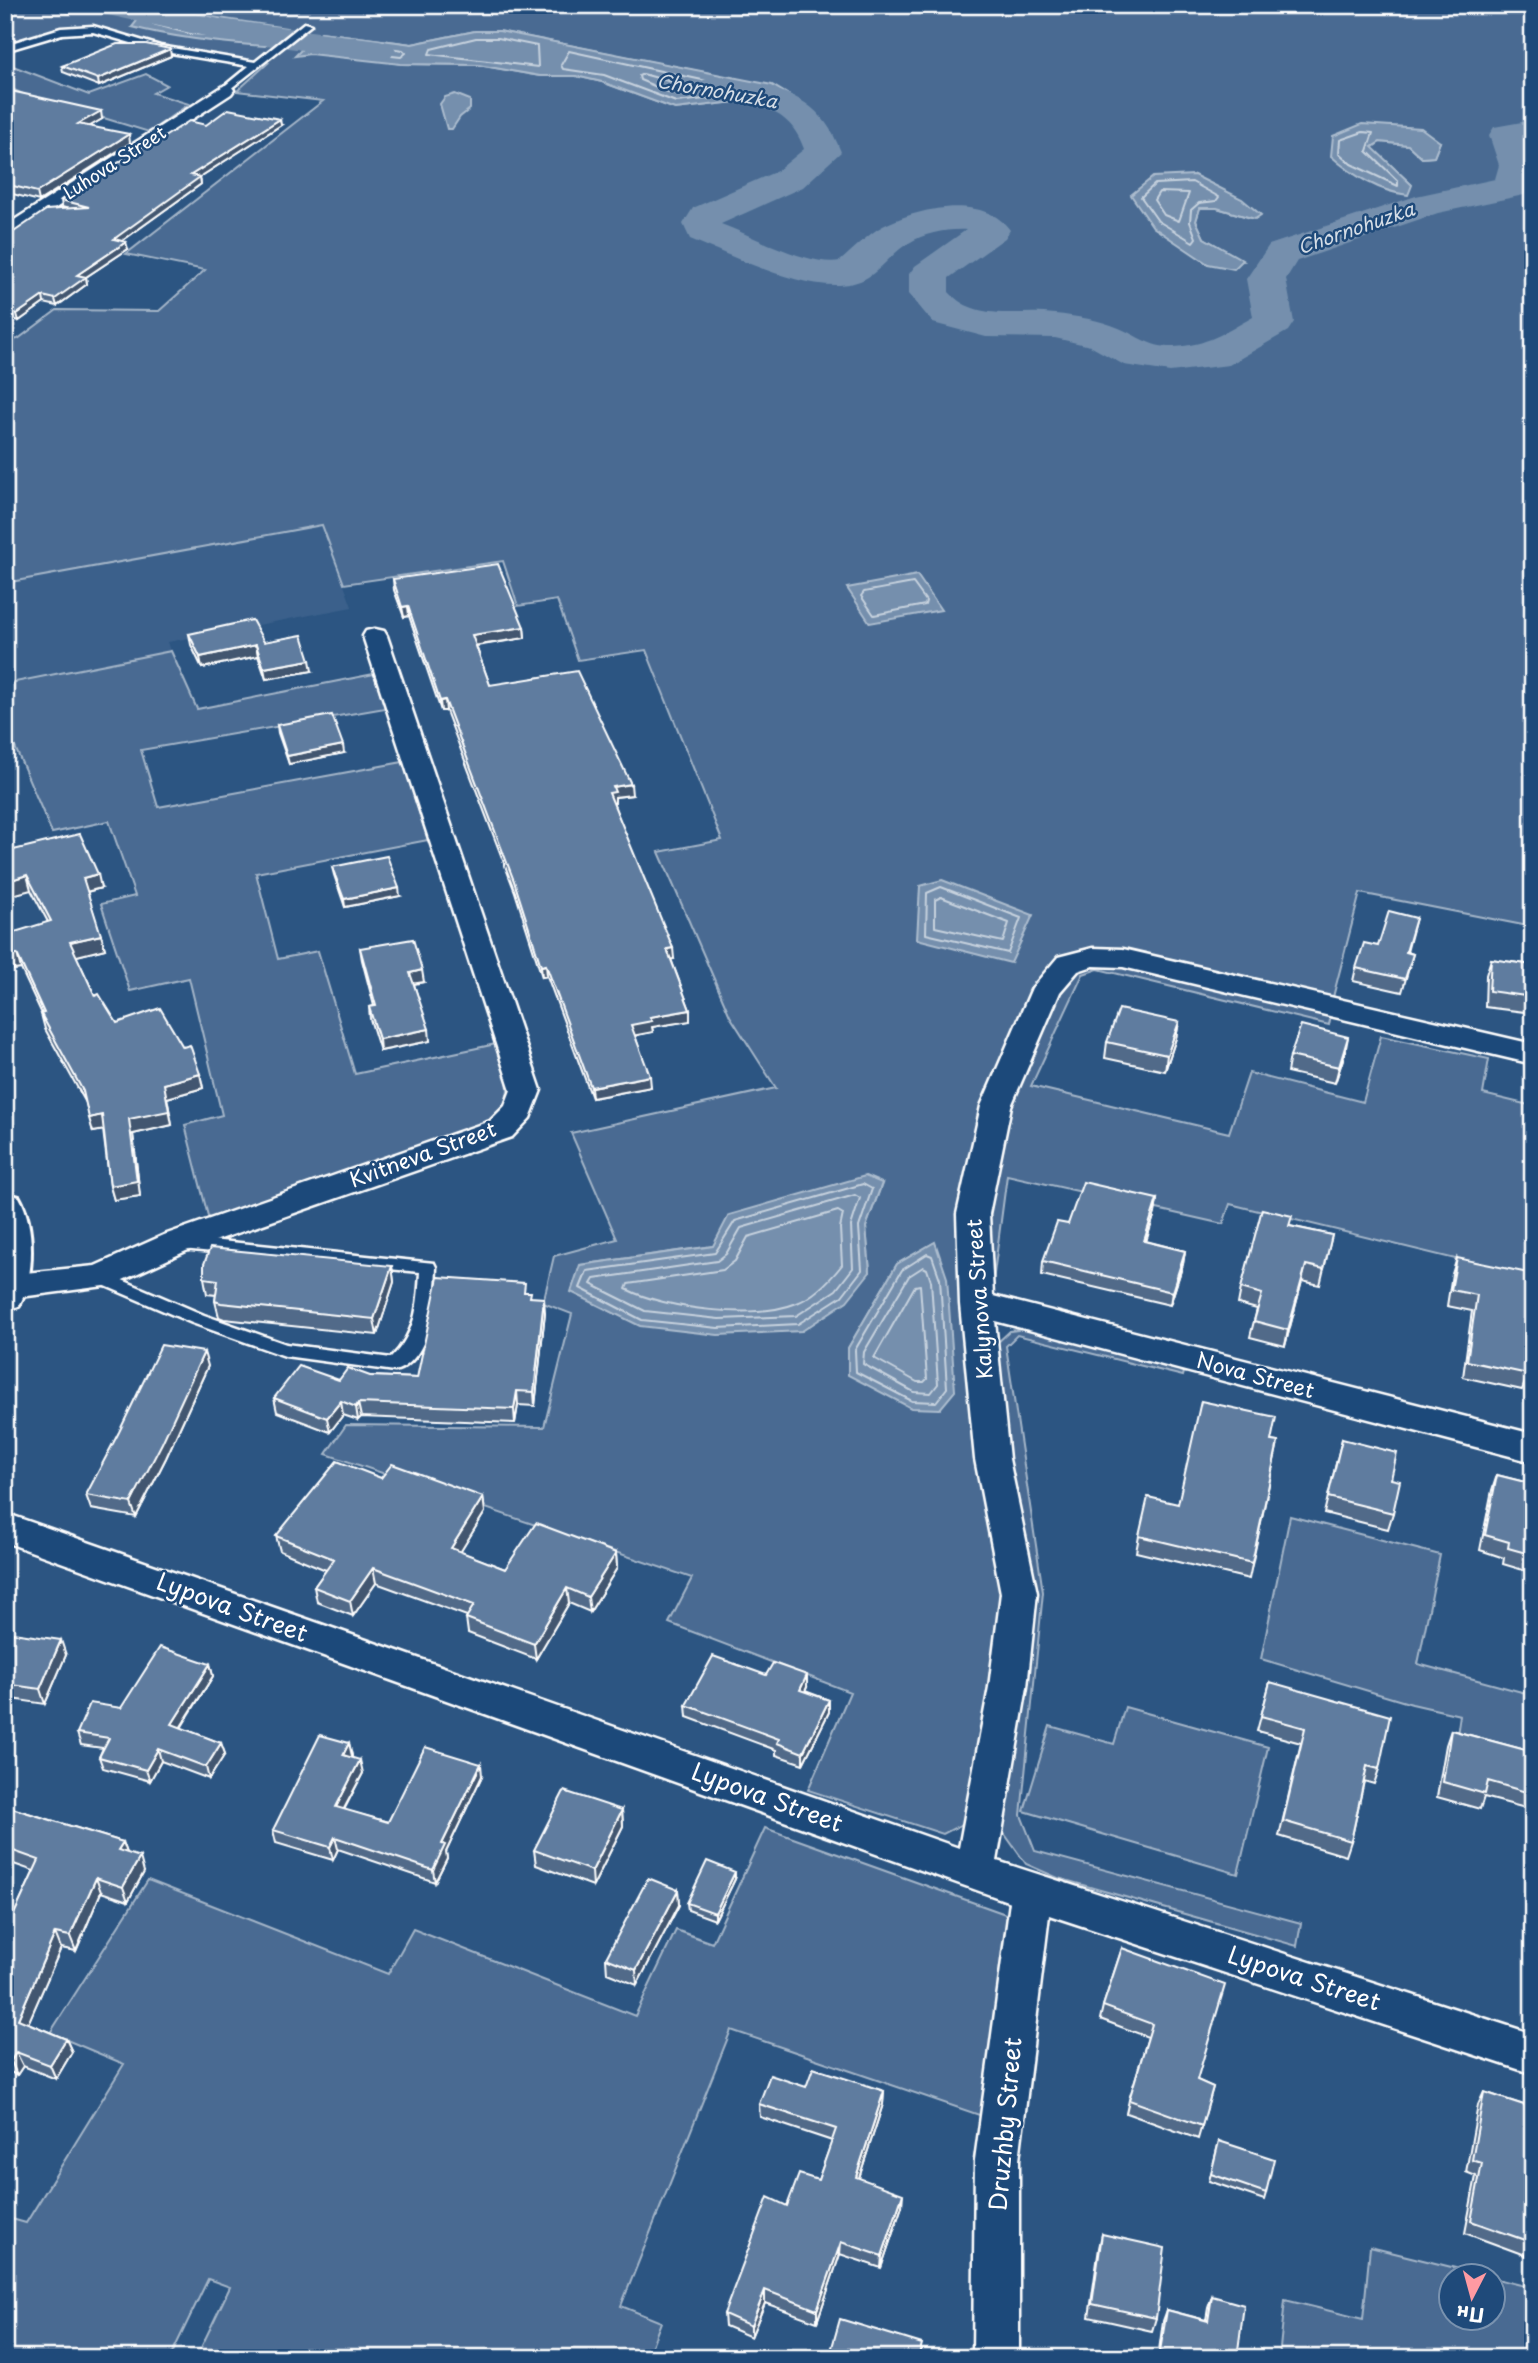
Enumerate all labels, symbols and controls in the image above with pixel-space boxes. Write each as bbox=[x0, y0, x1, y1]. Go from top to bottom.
water label: Chornohuzka bbox=[655, 66, 781, 115]
street label: Luhova Street bbox=[57, 118, 171, 205]
water label: Chornohuzka bbox=[1293, 194, 1419, 260]
street label: Kvitneva Street bbox=[344, 1112, 500, 1195]
street label: Kalynova Street bbox=[956, 1218, 1000, 1380]
street label: Nova Street bbox=[1193, 1343, 1318, 1405]
street label: Lypova Street bbox=[152, 1562, 314, 1650]
street label: Lypova Street bbox=[687, 1752, 849, 1840]
street label: Lypova Street bbox=[1224, 1935, 1386, 2019]
street label: Druzhby Street bbox=[978, 2035, 1030, 2212]
north arrow bbox=[1436, 2262, 1506, 2332]
text: Пн bbox=[1455, 2300, 1485, 2330]

